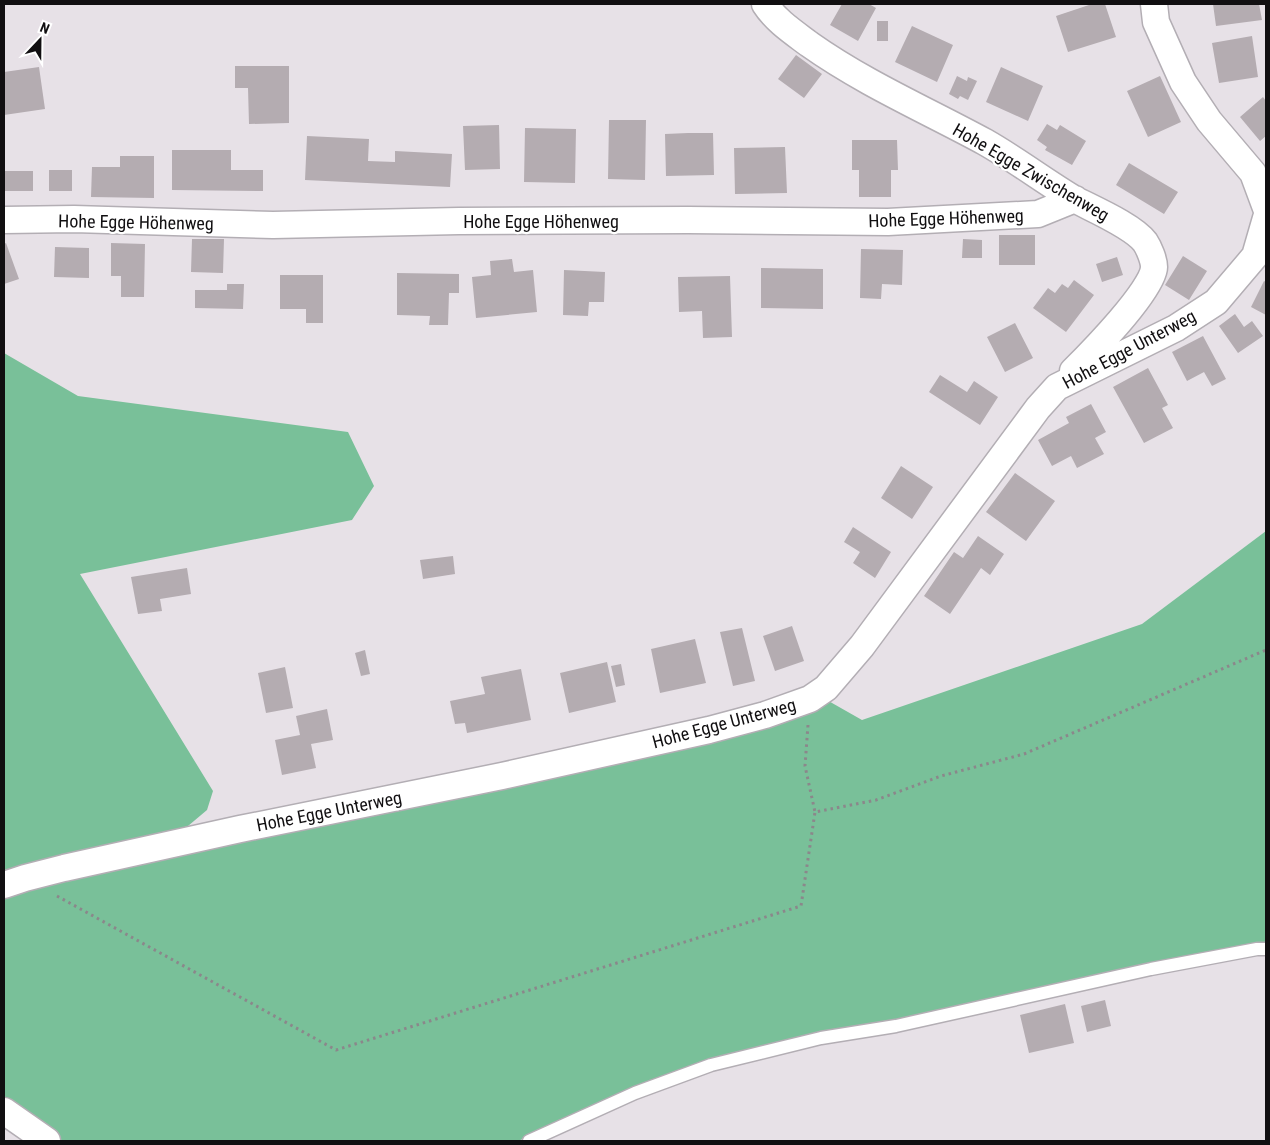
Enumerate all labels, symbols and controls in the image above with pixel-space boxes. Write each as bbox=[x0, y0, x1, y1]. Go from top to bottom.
north arrow bbox=[15, 15, 65, 65]
text: N bbox=[38, 19, 52, 37]
street label: Hohe Egge Zwischenweg bbox=[949, 119, 1113, 225]
street label: Hohe Egge Höhenweg bbox=[868, 205, 1024, 231]
street label: Hohe Egge Höhenweg bbox=[58, 210, 214, 234]
street label: Hohe Egge Höhenweg bbox=[463, 211, 619, 232]
street label: Hohe Egge Unterweg bbox=[1059, 305, 1199, 393]
street label: Hohe Egge Unterweg bbox=[650, 694, 798, 752]
street label: Hohe Egge Unterweg bbox=[254, 787, 404, 835]

